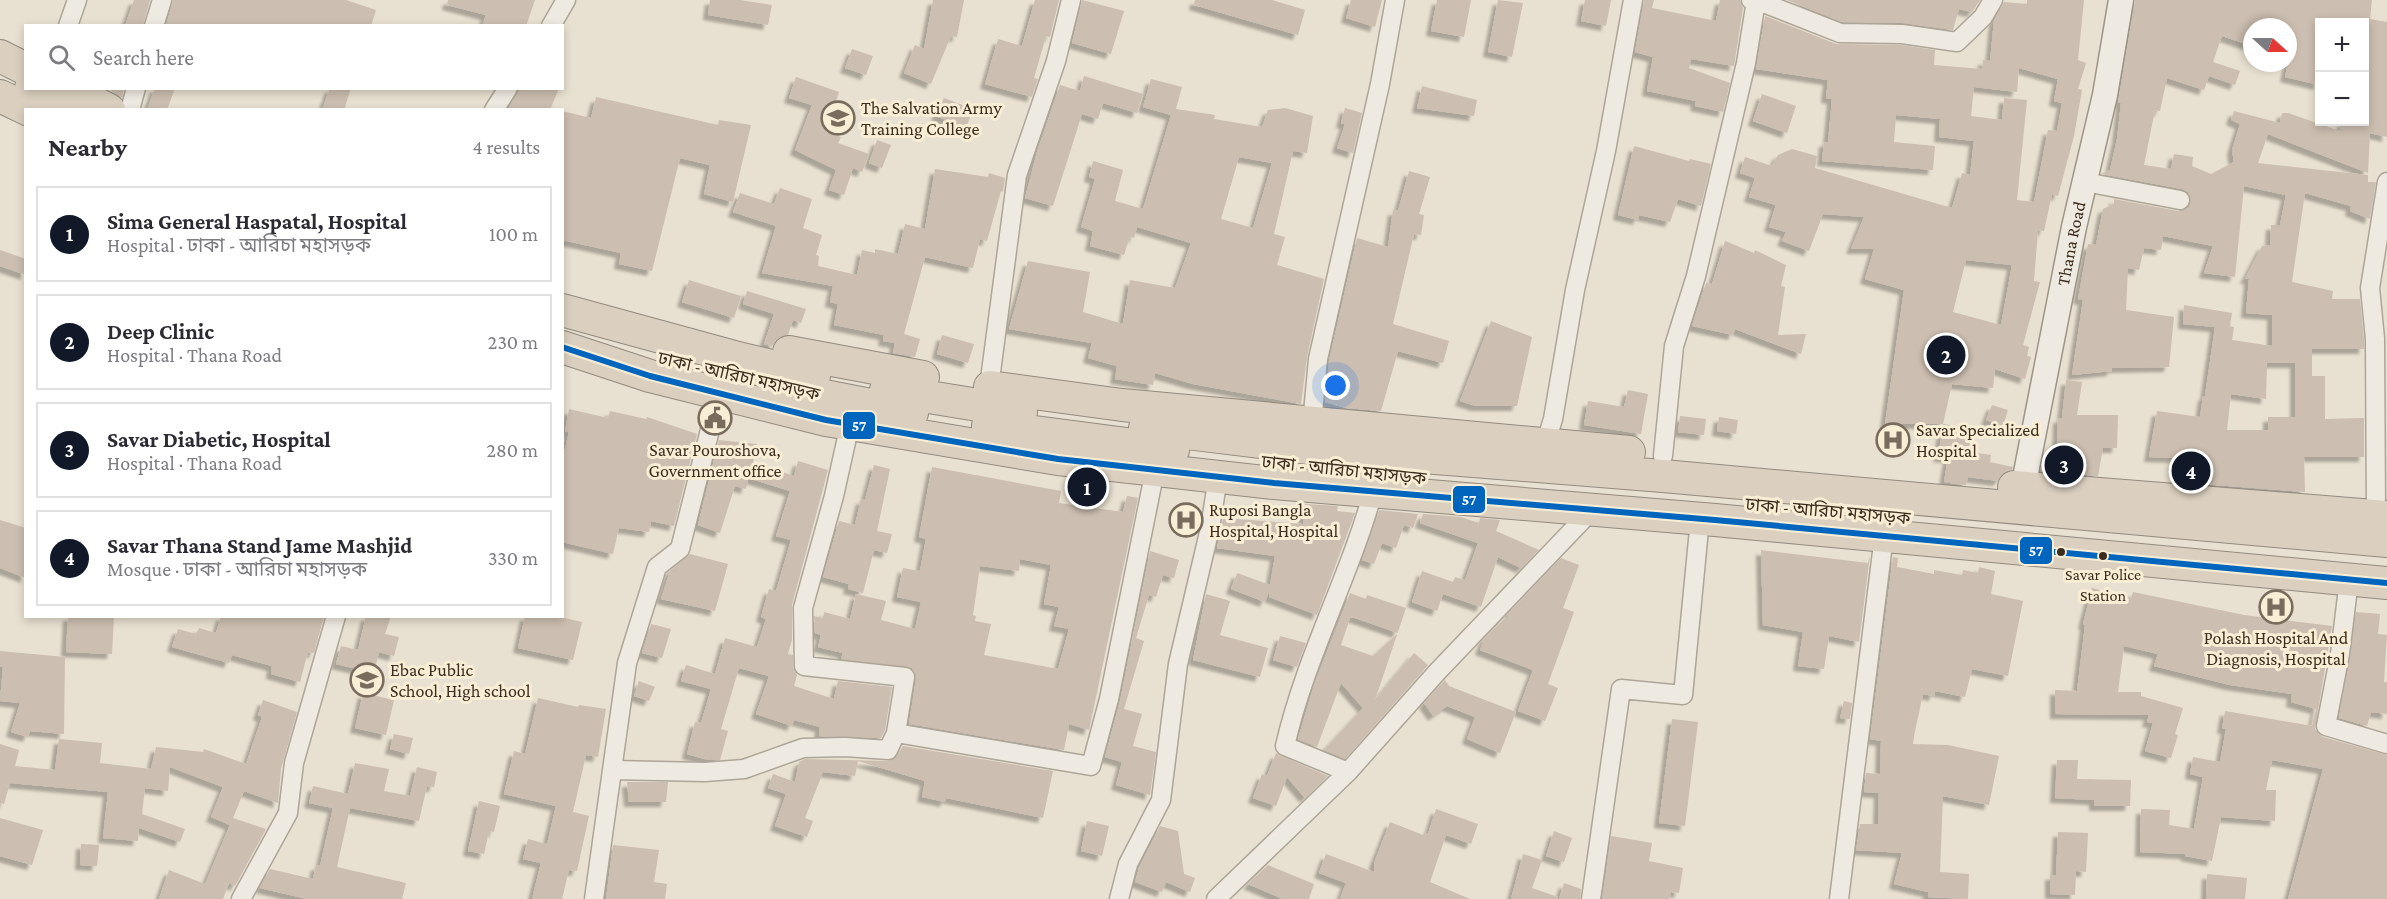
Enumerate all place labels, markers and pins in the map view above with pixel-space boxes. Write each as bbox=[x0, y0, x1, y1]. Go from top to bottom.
place label: The Salvation Army Training College bbox=[861, 98, 1002, 139]
school or university icon: The Salvation Army Training College bbox=[820, 100, 856, 136]
pin: 2 bbox=[1926, 332, 1966, 378]
public building icon: Savar Pouroshova, Government office bbox=[697, 400, 733, 436]
place label: Savar Specialized Hospital bbox=[1916, 420, 2040, 461]
hospital icon: Savar Specialized Hospital bbox=[1875, 422, 1911, 458]
place label: Savar Pouroshova, Government office bbox=[649, 440, 782, 481]
pin: 3 bbox=[2044, 442, 2084, 488]
pin: 4 bbox=[2172, 448, 2210, 494]
pin: 1 bbox=[1068, 464, 1106, 510]
place label: Ruposi Bangla Hospital, Hospital bbox=[1209, 500, 1339, 541]
hospital icon: Ruposi Bangla Hospital, Hospital bbox=[1168, 502, 1204, 538]
unlabelled marker bbox=[2055, 546, 2067, 558]
marker: Savar Police Station bbox=[2097, 550, 2109, 562]
place label: Savar Police Station bbox=[2065, 566, 2141, 604]
hospital icon: Polash Hospital And Diagnosis, Hospital bbox=[2258, 589, 2294, 625]
place label: Polash Hospital And Diagnosis, Hospital bbox=[2204, 628, 2349, 669]
place label: Ebac Public School, High school bbox=[390, 660, 531, 701]
school or university icon: Ebac Public School, High school bbox=[349, 662, 385, 698]

